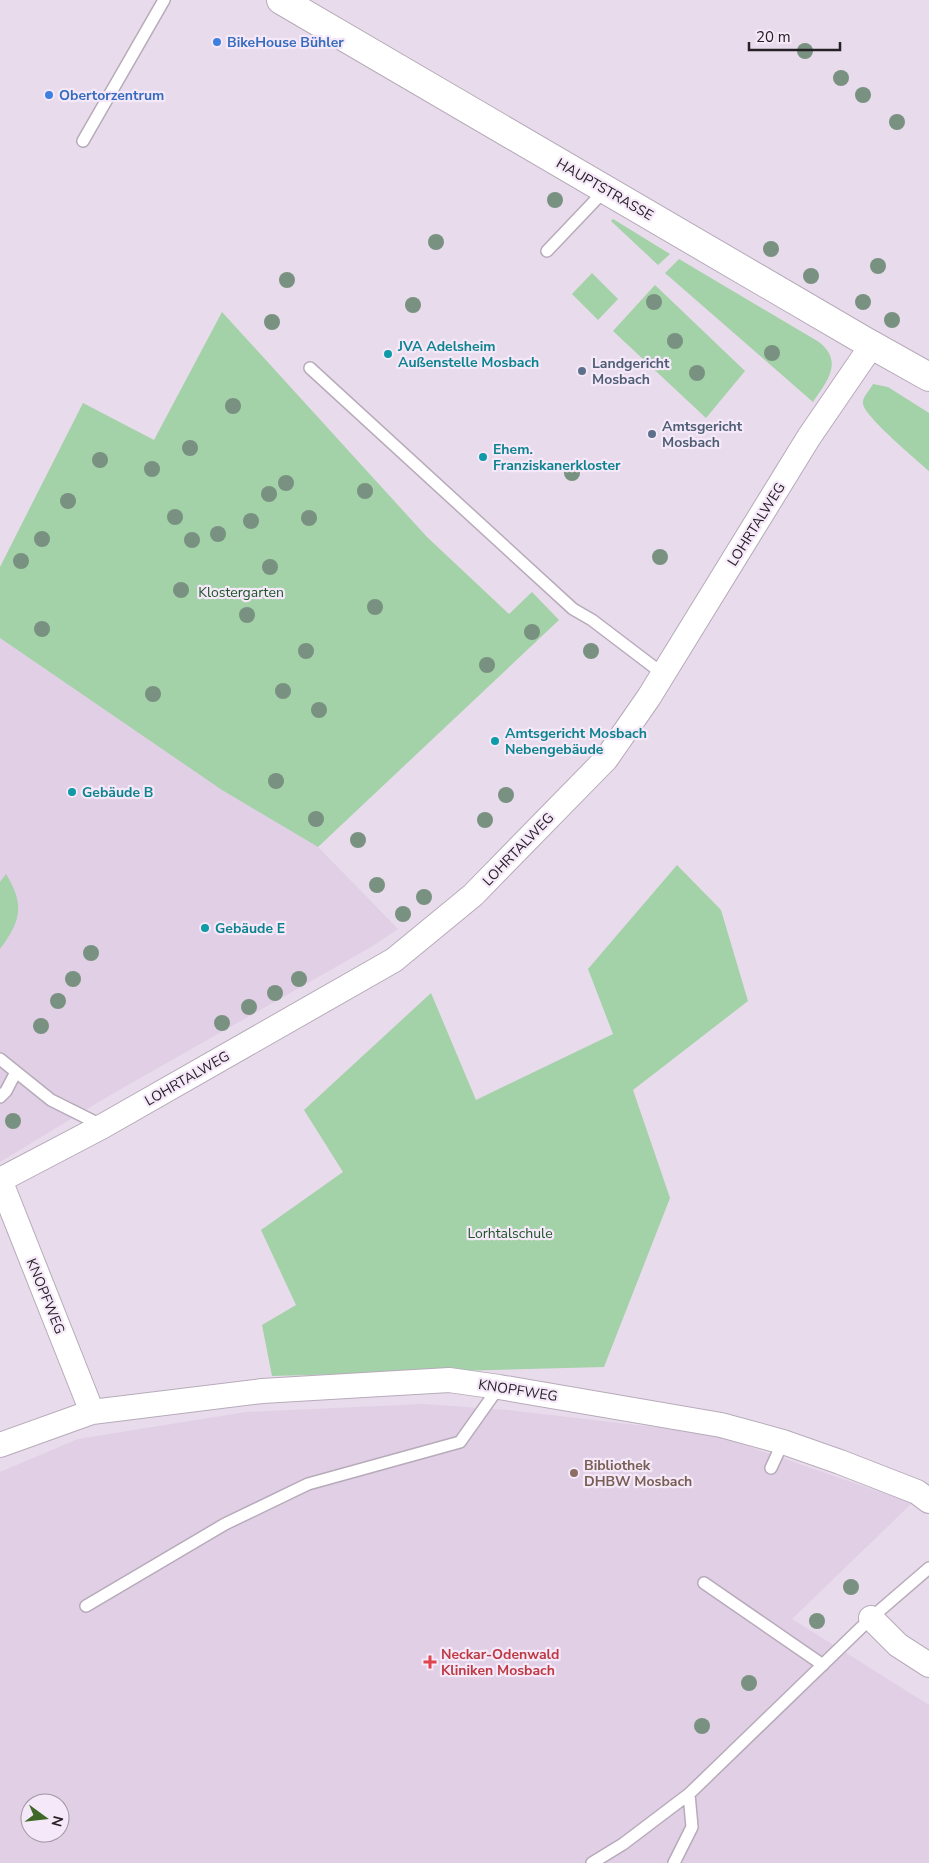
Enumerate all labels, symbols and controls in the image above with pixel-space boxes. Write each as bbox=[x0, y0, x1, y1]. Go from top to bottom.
scale bar bbox=[749, 20, 840, 52]
text: 20 m bbox=[756, 27, 791, 47]
place label: BikeHouse Bühler bbox=[227, 33, 344, 52]
marker: BikeHouse Bühler bbox=[211, 36, 223, 48]
place label: Obertorzentrum bbox=[59, 86, 164, 105]
marker: Obertorzentrum bbox=[43, 89, 55, 101]
street label: HAUPTSTRASSE bbox=[553, 154, 657, 225]
place label: JVA Adelsheim Außenstelle Mosbach bbox=[397, 337, 539, 372]
marker: JVA Adelsheim Außenstelle Mosbach bbox=[382, 348, 394, 360]
place label: Landgericht Mosbach bbox=[592, 354, 670, 389]
marker: Landgericht Mosbach bbox=[576, 365, 588, 377]
place label: Amtsgericht Mosbach bbox=[662, 417, 743, 452]
marker: Amtsgericht Mosbach bbox=[646, 428, 658, 440]
place label: Ehem. Franziskanerkloster bbox=[493, 440, 621, 475]
marker: Ehem. Franziskanerkloster bbox=[477, 451, 489, 463]
street label: LOHRTALWEG bbox=[723, 479, 790, 570]
park label: Klostergarten bbox=[198, 583, 284, 602]
place label: Amtsgericht Mosbach Nebengebäude bbox=[505, 724, 647, 759]
marker: Amtsgericht Mosbach Nebengebäude bbox=[489, 735, 501, 747]
place label: Gebäude B bbox=[82, 783, 153, 802]
marker: Gebäude B bbox=[66, 786, 78, 798]
street label: LOHRTALWEG bbox=[478, 809, 558, 890]
place label: Gebäude E bbox=[215, 919, 285, 938]
marker: Gebäude E bbox=[199, 922, 211, 934]
street label: LOHRTALWEG bbox=[141, 1046, 233, 1110]
park label: Lorhtalschule bbox=[467, 1224, 553, 1243]
street label: KNOPFWEG bbox=[22, 1255, 69, 1337]
street label: KNOPFWEG bbox=[477, 1375, 559, 1406]
place label: Bibliothek DHBW Mosbach bbox=[584, 1456, 692, 1491]
marker: Bibliothek DHBW Mosbach bbox=[568, 1467, 580, 1479]
place label: Neckar-Odenwald Kliniken Mosbach bbox=[441, 1645, 559, 1680]
marker: Neckar-Odenwald Kliniken Mosbach bbox=[423, 1655, 437, 1669]
north arrow bbox=[20, 1793, 70, 1843]
text: N bbox=[47, 1814, 68, 1829]

